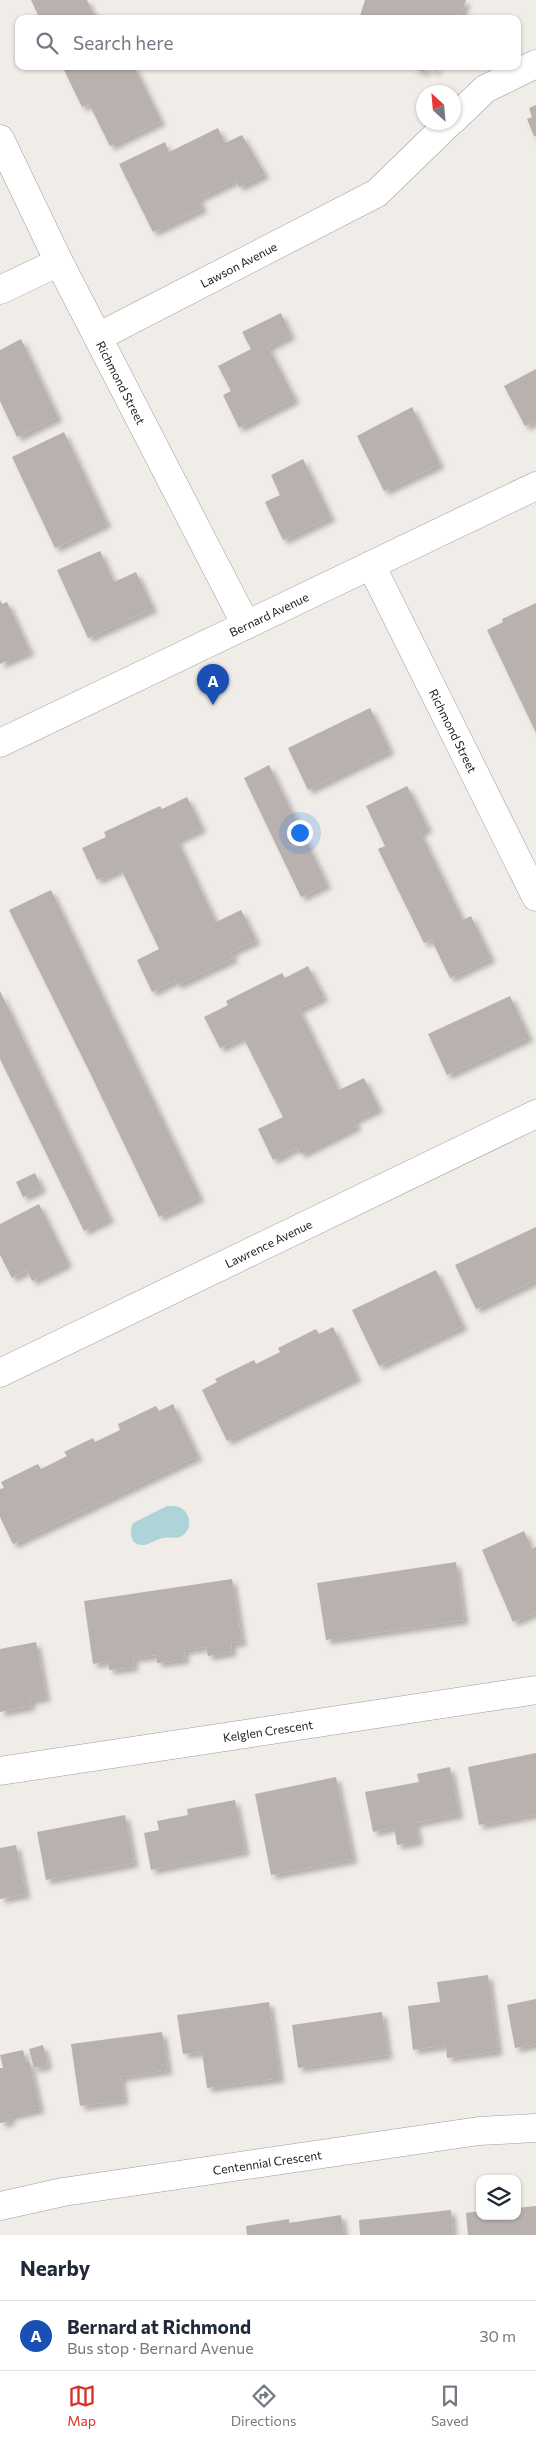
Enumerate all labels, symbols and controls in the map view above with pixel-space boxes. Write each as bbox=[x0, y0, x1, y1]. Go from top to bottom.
search box bbox=[15, 15, 521, 70]
icon: search bbox=[33, 29, 61, 57]
text: Search here bbox=[73, 31, 173, 54]
north arrow bbox=[416, 85, 461, 130]
street label: Lawson Avenue bbox=[198, 239, 279, 290]
street label: Richmond Street bbox=[94, 339, 148, 427]
street label: Bernard Avenue bbox=[227, 589, 310, 639]
pin: A bbox=[197, 664, 229, 705]
street label: Richmond Street bbox=[427, 686, 480, 775]
your location bbox=[287, 820, 313, 846]
street label: Lawrence Avenue bbox=[222, 1216, 314, 1270]
street label: Kelglen Crescent bbox=[222, 1717, 314, 1744]
street label: Centennial Crescent bbox=[212, 2147, 323, 2177]
map controls bbox=[476, 2175, 521, 2220]
button: layers bbox=[476, 2175, 521, 2220]
text: Nearby bbox=[20, 2255, 90, 2280]
text: Bernard at Richmond bbox=[67, 2315, 251, 2338]
text: A bbox=[30, 2326, 42, 2345]
text: 30 m bbox=[479, 2326, 516, 2345]
text: Bus stop · Bernard Avenue bbox=[67, 2338, 254, 2357]
tab: Map bbox=[67, 2382, 96, 2429]
tab: Directions bbox=[231, 2382, 296, 2429]
tab: Saved bbox=[431, 2382, 469, 2429]

